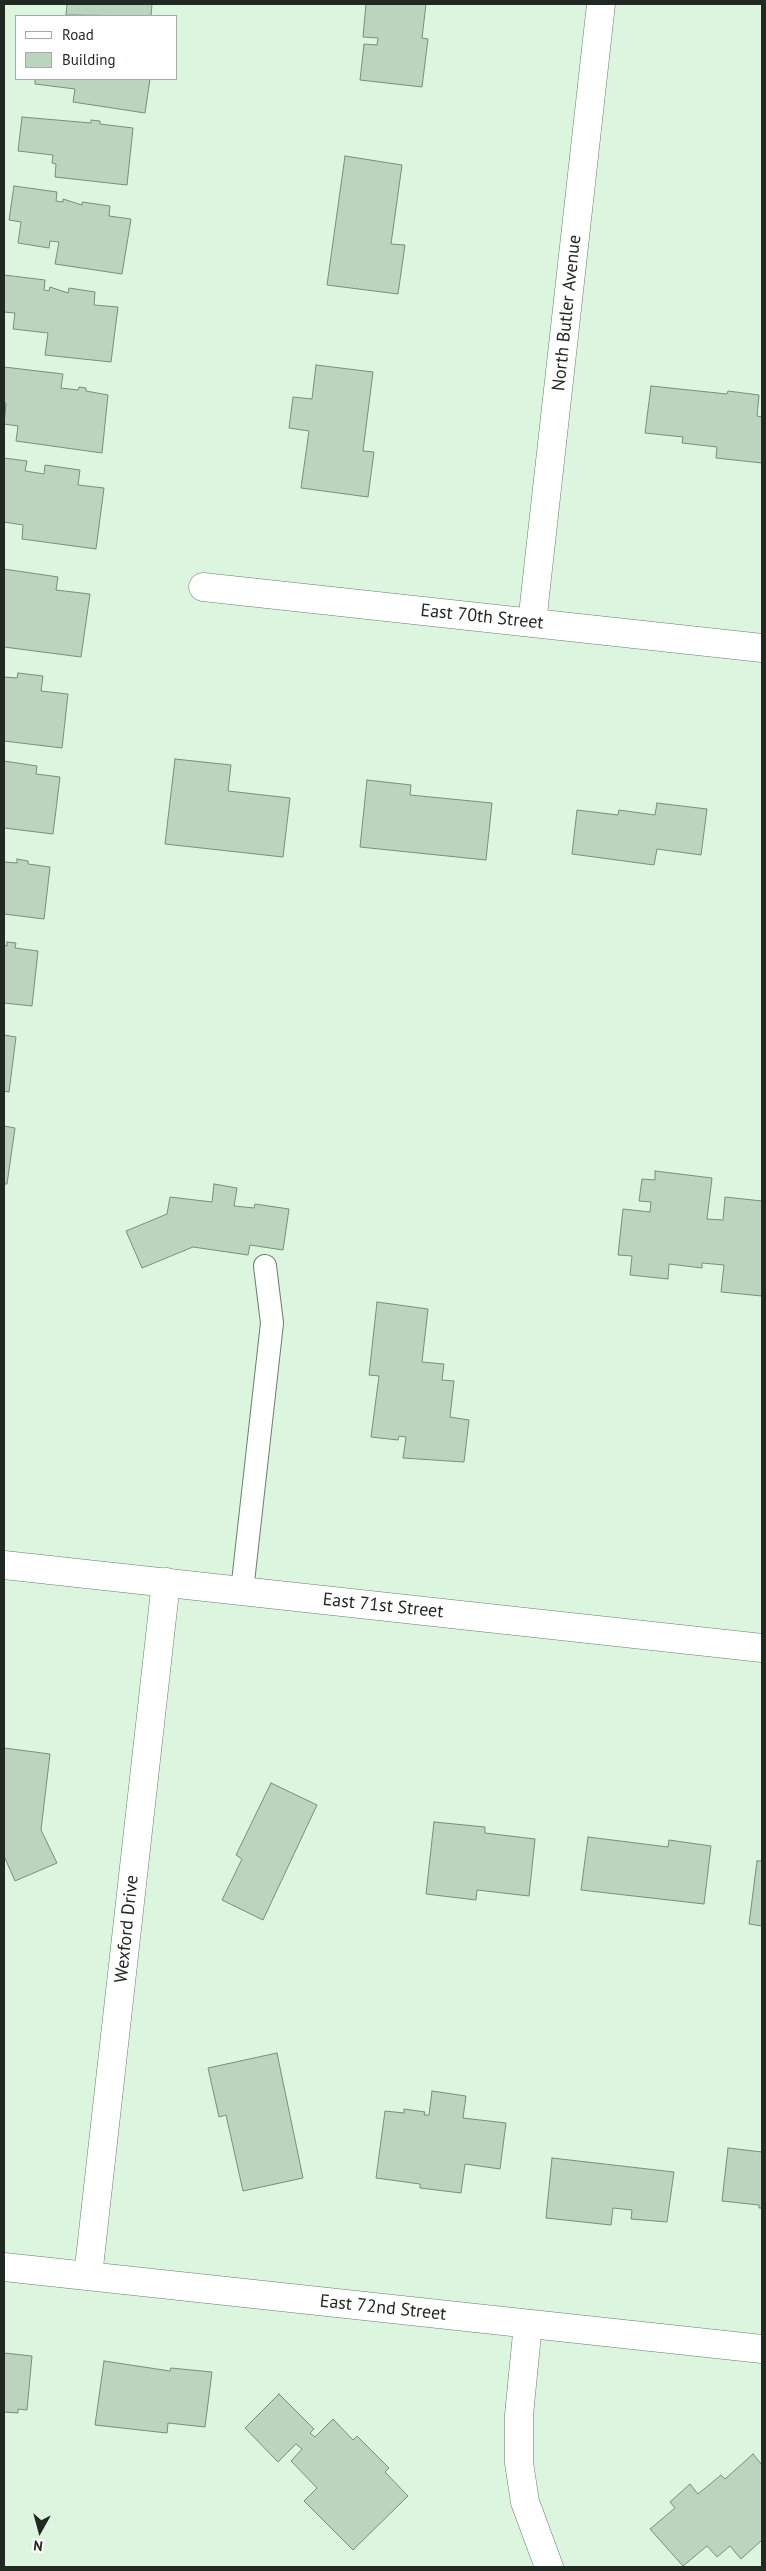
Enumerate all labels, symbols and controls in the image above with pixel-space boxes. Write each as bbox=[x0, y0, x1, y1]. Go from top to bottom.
legend bbox=[15, 15, 178, 80]
text: Road bbox=[62, 25, 94, 44]
text: Building bbox=[62, 50, 116, 69]
street label: North Butler Avenue bbox=[548, 234, 586, 392]
street label: East 70th Street bbox=[420, 600, 544, 634]
street label: East 71st Street bbox=[322, 1589, 444, 1623]
street label: Wexford Drive bbox=[111, 1874, 143, 1984]
street label: East 72nd Street bbox=[319, 2291, 447, 2325]
north arrow bbox=[15, 2506, 65, 2556]
text: N bbox=[33, 2536, 44, 2555]

